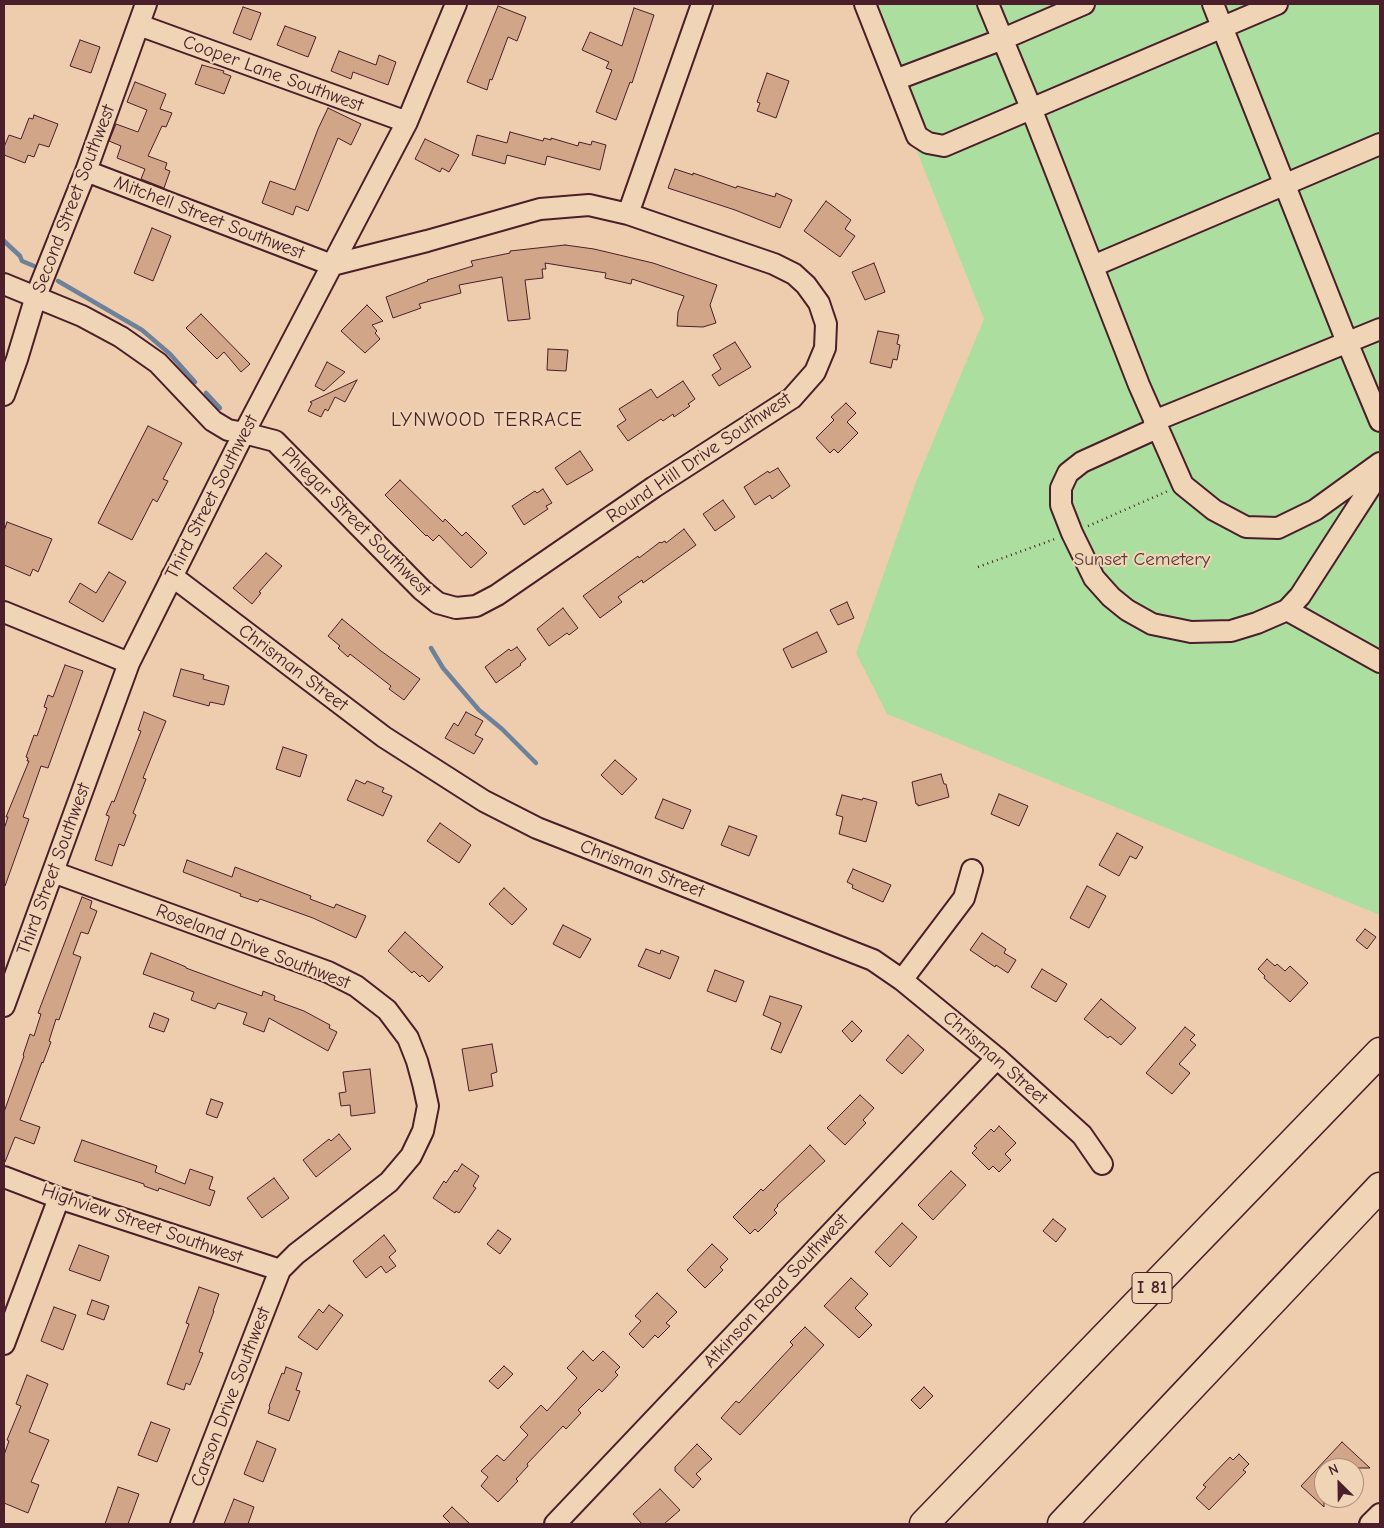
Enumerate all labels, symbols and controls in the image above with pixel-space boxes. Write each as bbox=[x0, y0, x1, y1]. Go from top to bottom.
street label: Cooper Lane Southwest bbox=[180, 31, 366, 117]
street label: Second Street Southwest bbox=[28, 102, 120, 296]
street label: Mitchell Street Southwest bbox=[110, 171, 308, 265]
street label: Round Hill Drive Southwest bbox=[602, 388, 796, 528]
district label: LYNWOOD TERRACE bbox=[389, 408, 585, 432]
street label: Third Street Southwest bbox=[161, 411, 263, 583]
street label: Phlegar Street Southwest bbox=[277, 443, 435, 601]
park label: Sunset Cemetery bbox=[1074, 549, 1210, 571]
street label: Chrisman Street bbox=[234, 619, 352, 717]
street label: Third Street Southwest bbox=[12, 780, 96, 958]
street label: Chrisman Street bbox=[577, 835, 707, 903]
street label: Roseland Drive Southwest bbox=[153, 899, 353, 995]
street label: Chrisman Street bbox=[938, 1006, 1052, 1110]
street label: Highview Street Southwest bbox=[38, 1179, 246, 1269]
street label: Atkinson Road Southwest bbox=[699, 1209, 853, 1373]
road number: I 81 bbox=[1132, 1273, 1172, 1304]
street label: Carson Drive Southwest bbox=[186, 1304, 276, 1490]
north arrow bbox=[1314, 1458, 1364, 1508]
text: N bbox=[1326, 1460, 1341, 1479]

